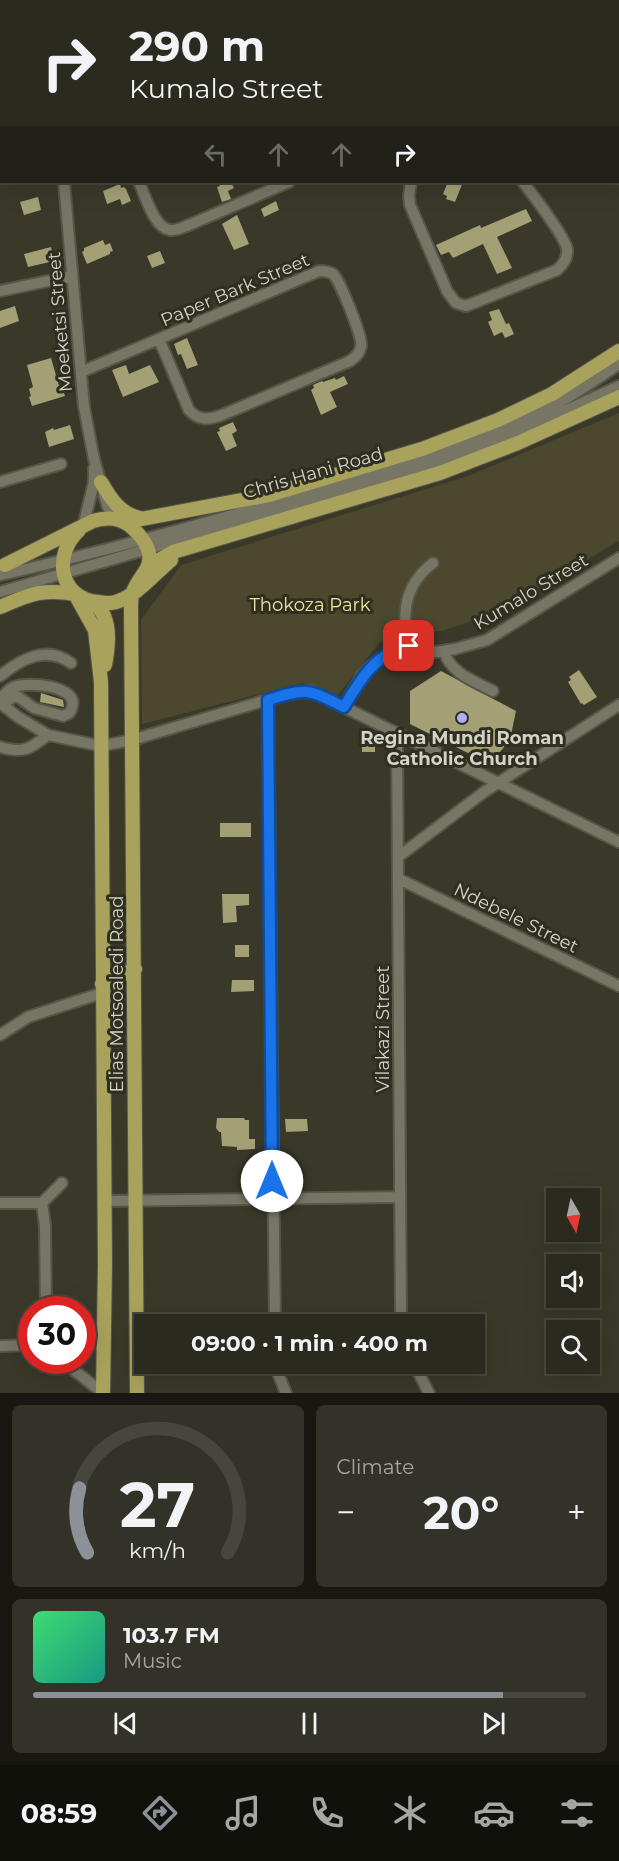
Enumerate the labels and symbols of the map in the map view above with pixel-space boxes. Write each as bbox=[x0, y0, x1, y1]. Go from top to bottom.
street label: Paper Bark Street bbox=[157, 249, 313, 331]
street label: Moeketsi Street bbox=[43, 251, 77, 393]
street label: Chris Hani Road bbox=[241, 443, 385, 503]
street label: Kumalo Street bbox=[470, 549, 592, 635]
park label: Thokoza Park bbox=[250, 594, 371, 616]
pin bbox=[383, 620, 434, 671]
marker: Regina Mundi Roman Catholic Church bbox=[455, 711, 469, 725]
place label: Regina Mundi Roman Catholic Church bbox=[360, 727, 564, 770]
street label: Ndebele Street bbox=[450, 878, 582, 958]
street label: Elias Motsoaledi Road bbox=[106, 896, 128, 1092]
street label: Vilakazi Street bbox=[372, 966, 394, 1092]
position arrow bbox=[240, 1149, 304, 1213]
north arrow bbox=[546, 1188, 600, 1242]
speed limit sign: 30 bbox=[18, 1296, 96, 1374]

